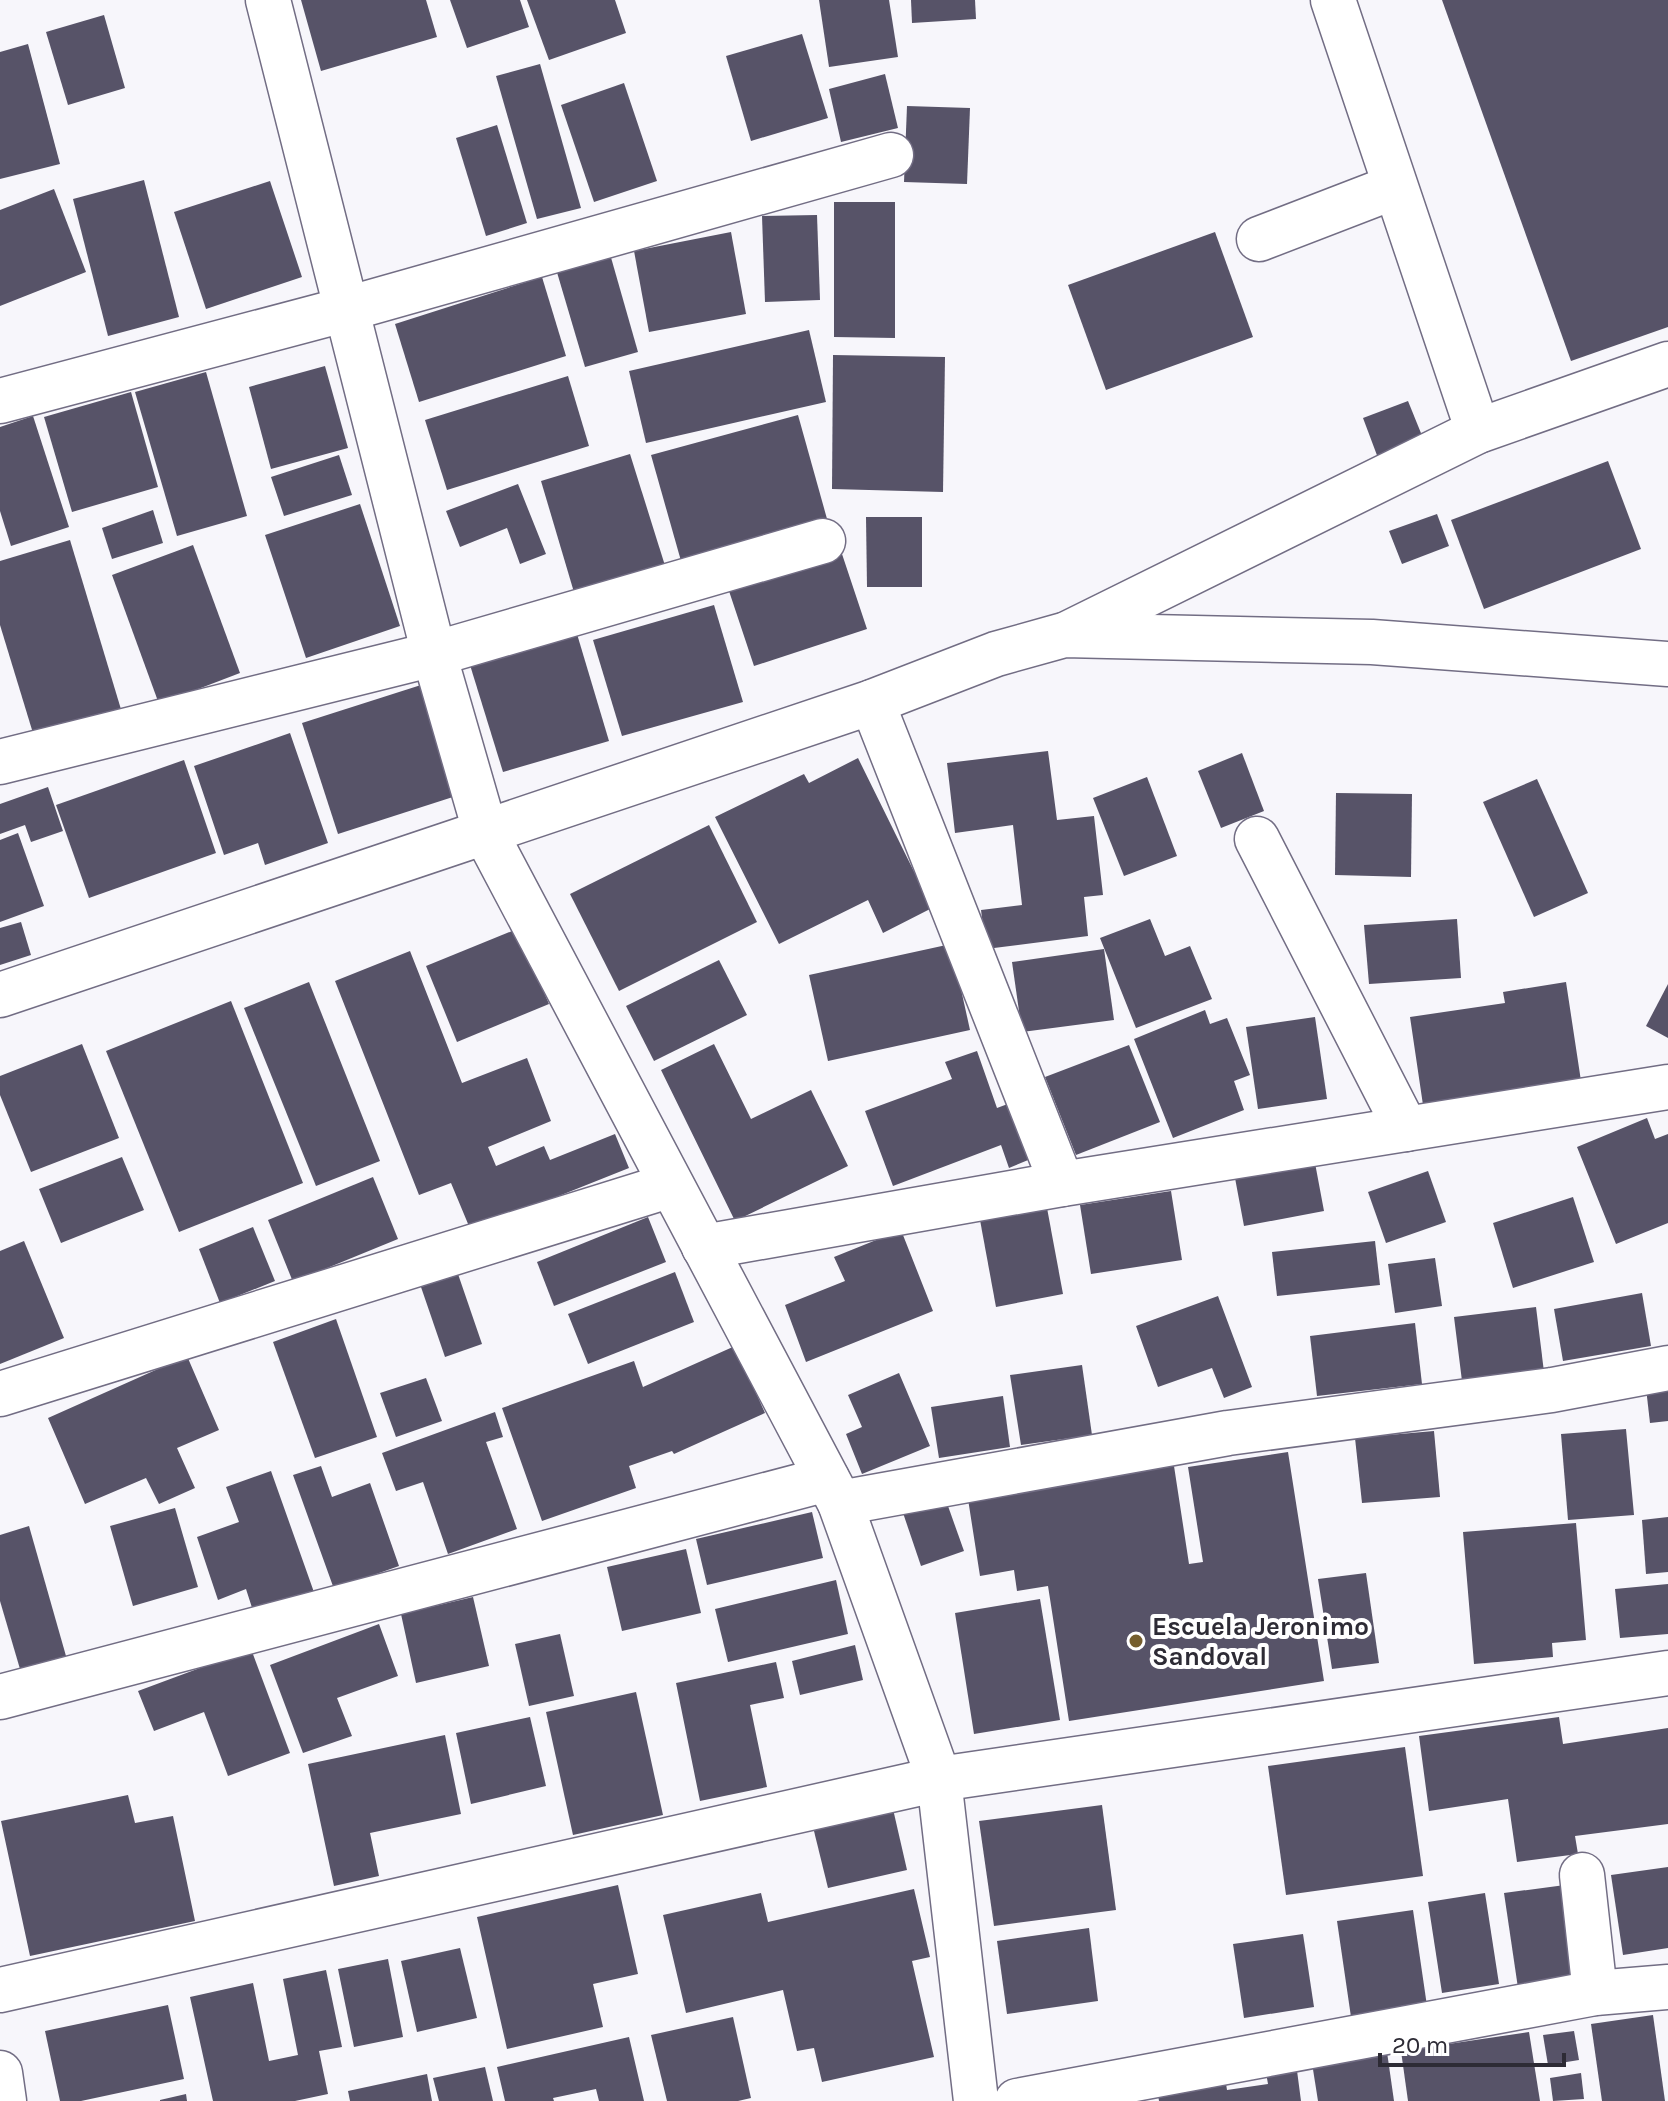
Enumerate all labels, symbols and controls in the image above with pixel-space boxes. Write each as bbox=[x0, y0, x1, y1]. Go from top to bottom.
place label: Escuela Jeronimo Sandoval bbox=[1152, 1611, 1369, 1672]
marker: Escuela Jeronimo Sandoval bbox=[1127, 1632, 1145, 1650]
scale bar bbox=[1380, 2017, 1564, 2067]
text: 20 m bbox=[1392, 2031, 1448, 2059]

